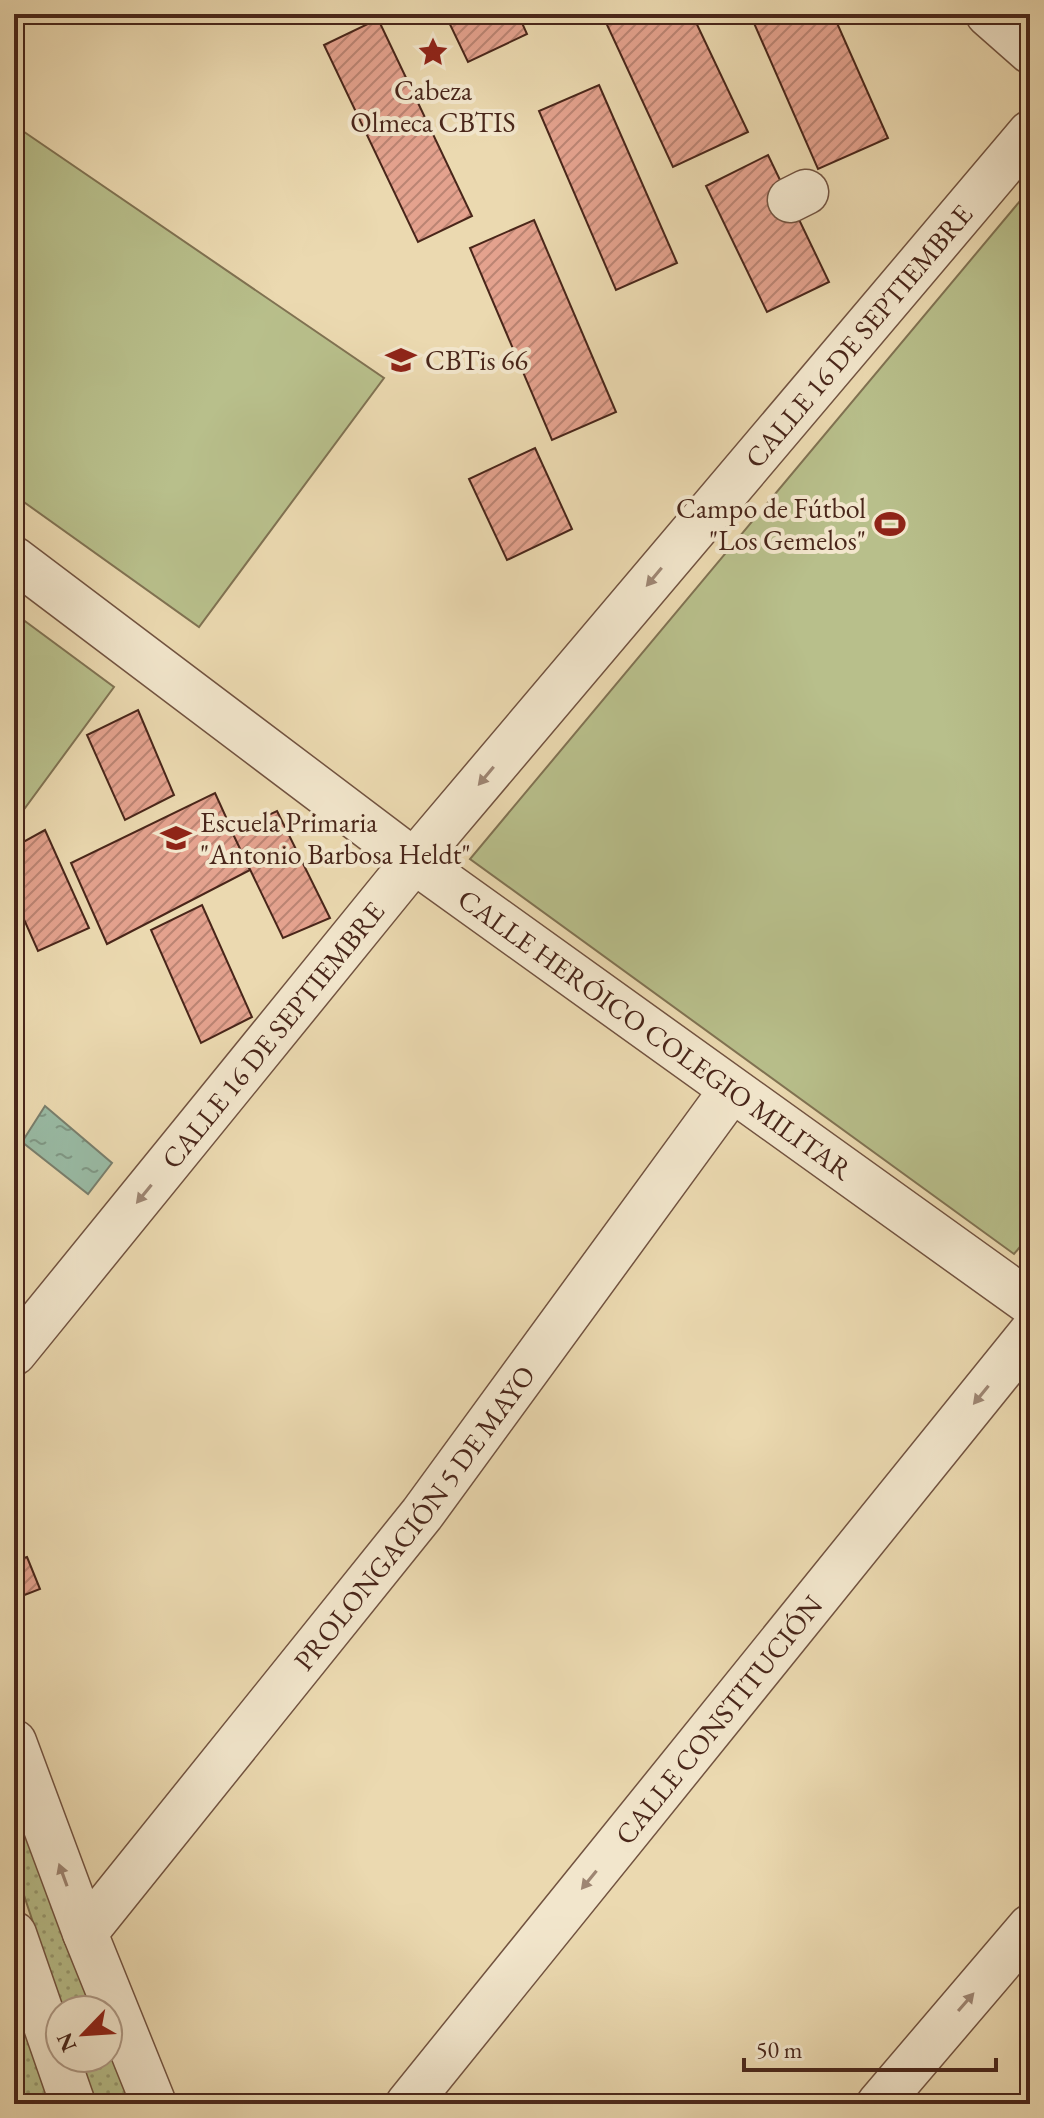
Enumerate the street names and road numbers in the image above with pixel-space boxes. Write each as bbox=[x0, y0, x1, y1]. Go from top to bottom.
street label: CALLE 16 DE SEPTIEMBRE bbox=[737, 196, 980, 475]
street label: CALLE HERÓICO COLEGIO MILITAR bbox=[451, 881, 860, 1188]
street label: CALLE 16 DE SEPTIEMBRE bbox=[153, 894, 392, 1176]
street label: PROLONGACIÓN 5 DE MAYO bbox=[286, 1358, 543, 1678]
street label: CALLE CONSTITUCIÓN bbox=[607, 1588, 830, 1852]

